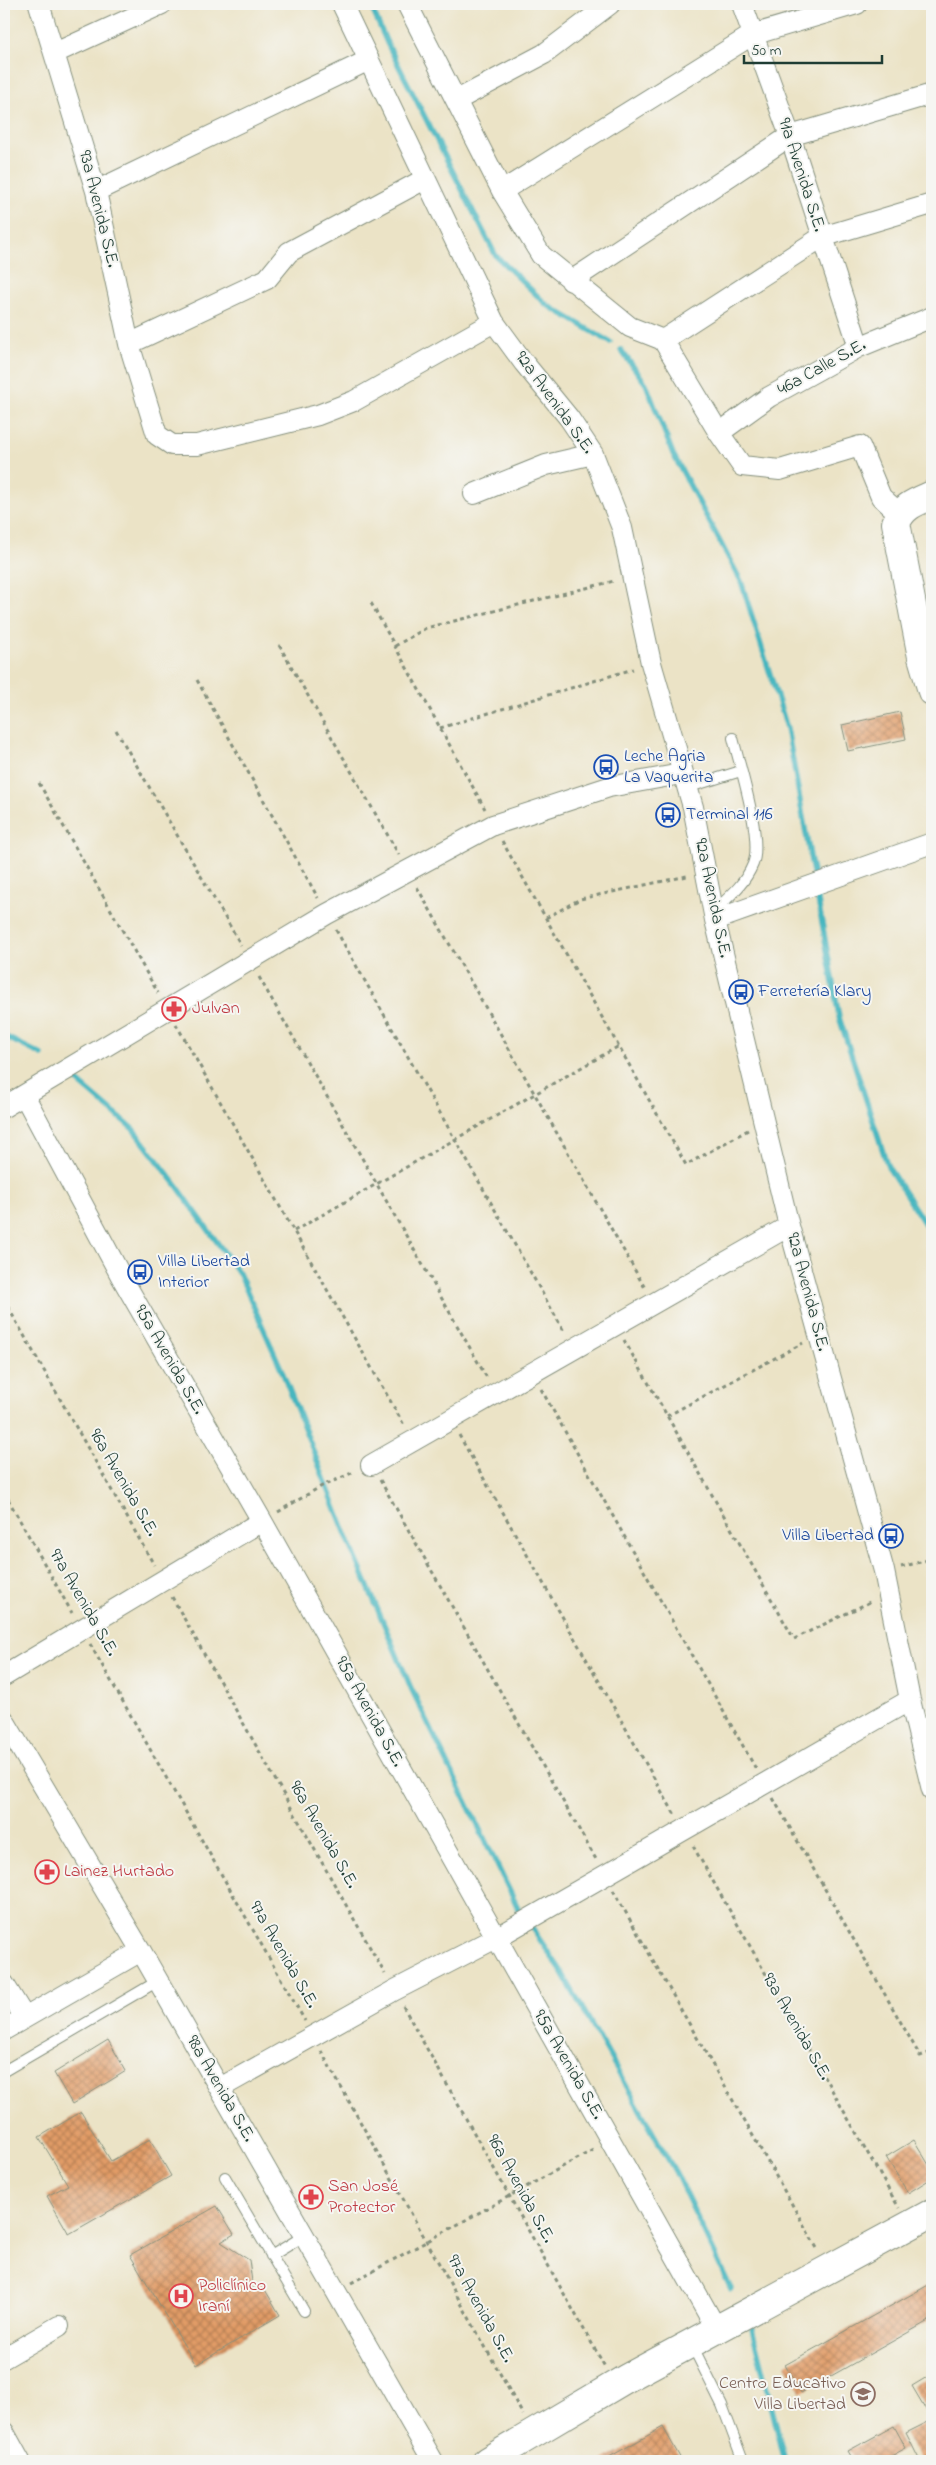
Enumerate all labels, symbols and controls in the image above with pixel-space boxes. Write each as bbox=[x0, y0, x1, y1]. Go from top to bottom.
scale bar bbox=[744, 32, 881, 64]
text: 50 m bbox=[751, 40, 782, 62]
street label: 91a Avenida S.E. bbox=[770, 115, 832, 236]
street label: 93a Avenida S.E. bbox=[71, 148, 125, 271]
street label: 46a Calle S.E. bbox=[773, 333, 871, 403]
street label: 92a Avenida S.E. bbox=[508, 346, 600, 460]
place label: Leche Agria La Vaquerita bbox=[624, 744, 713, 791]
bus stop icon: Leche Agria La Vaquerita bbox=[593, 754, 619, 780]
bus stop icon: Terminal 116 bbox=[655, 802, 681, 828]
place label: Terminal 116 bbox=[686, 802, 773, 828]
street label: 92a Avenida S.E. bbox=[687, 836, 737, 960]
bus stop icon: Ferretería Klary bbox=[728, 979, 754, 1005]
place label: Ferretería Klary bbox=[757, 979, 871, 1005]
pharmacy icon: Julvan bbox=[161, 996, 187, 1022]
place label: Julvan bbox=[192, 996, 240, 1022]
street label: 92a Avenida S.E. bbox=[779, 1230, 835, 1354]
place label: Villa Libertad Interior bbox=[157, 1249, 250, 1296]
bus stop icon: Villa Libertad Interior bbox=[127, 1259, 153, 1285]
street label: 95a Avenida S.E. bbox=[127, 1300, 211, 1420]
street label: 96a Avenida S.E. bbox=[82, 1424, 165, 1542]
place label: Villa Libertad bbox=[781, 1523, 874, 1549]
bus stop icon: Villa Libertad bbox=[878, 1523, 904, 1549]
street label: 97a Avenida S.E. bbox=[42, 1545, 124, 1662]
street label: 95a Avenida S.E. bbox=[328, 1652, 410, 1772]
street label: 96a Avenida S.E. bbox=[282, 1776, 365, 1894]
pharmacy icon: Lainez Hurtado bbox=[34, 1859, 60, 1885]
place label: Lainez Hurtado bbox=[64, 1859, 174, 1885]
street label: 97a Avenida S.E. bbox=[242, 1897, 324, 2014]
street label: 93a Avenida S.E. bbox=[755, 1969, 837, 2086]
street label: 95a Avenida S.E. bbox=[526, 2005, 610, 2125]
street label: 98a Avenida S.E. bbox=[179, 2031, 261, 2147]
street label: 96a Avenida S.E. bbox=[479, 2130, 561, 2248]
place label: San José Protector bbox=[328, 2174, 399, 2221]
pharmacy icon: San José Protector bbox=[298, 2184, 324, 2210]
street label: 97a Avenida S.E. bbox=[440, 2250, 521, 2368]
place label: Policlínico Iraní bbox=[198, 2273, 266, 2320]
hospital icon: Policlínico Iraní bbox=[168, 2283, 194, 2309]
place label: Centro Educativo Villa Libertad bbox=[719, 2371, 846, 2418]
school or university icon: Centro Educativo Villa Libertad bbox=[850, 2381, 876, 2407]

